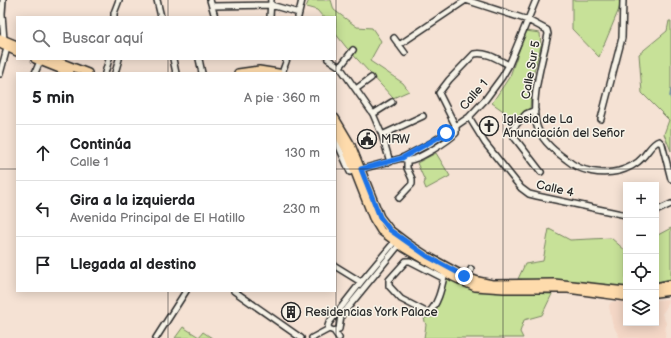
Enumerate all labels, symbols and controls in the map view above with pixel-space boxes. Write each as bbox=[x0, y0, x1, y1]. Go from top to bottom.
search box bbox=[16, 16, 336, 60]
icon: search bbox=[30, 27, 52, 49]
text: Buscar aquí bbox=[62, 29, 143, 48]
street label: Calle Sur 5 bbox=[518, 39, 544, 100]
street label: Calle 1 bbox=[457, 77, 491, 113]
text: 5 min bbox=[32, 88, 75, 108]
text: A pie · 360 m bbox=[244, 90, 320, 106]
place label: Iglesia de La Anunciación del Señor bbox=[503, 112, 625, 141]
church icon: Iglesia de La Anunciación del Señor bbox=[478, 115, 500, 137]
route start bbox=[437, 124, 455, 142]
public building icon: MRW bbox=[356, 128, 378, 150]
place label: MRW bbox=[381, 132, 410, 147]
text: Continúa bbox=[70, 135, 131, 154]
icon: ahead bbox=[32, 142, 54, 164]
text: 130 m bbox=[285, 145, 320, 161]
text: Calle 1 bbox=[70, 154, 109, 170]
street label: Calle 4 bbox=[535, 177, 576, 201]
map controls bbox=[623, 182, 659, 326]
button: + bbox=[623, 182, 659, 218]
text: Gira a la izquierda bbox=[70, 191, 195, 210]
icon: left bbox=[32, 198, 54, 220]
text: 230 m bbox=[283, 201, 320, 217]
text: Avenida Principal de El Hatillo bbox=[70, 210, 245, 226]
button: − bbox=[623, 218, 659, 254]
icon: arrive bbox=[32, 254, 54, 276]
button: locate bbox=[623, 254, 659, 290]
text: Llegada al destino bbox=[70, 255, 196, 274]
route end bbox=[455, 267, 473, 285]
button: layers bbox=[623, 290, 659, 326]
building icon: Residencias York Palace bbox=[280, 301, 302, 323]
place label: Residencias York Palace bbox=[305, 305, 438, 320]

